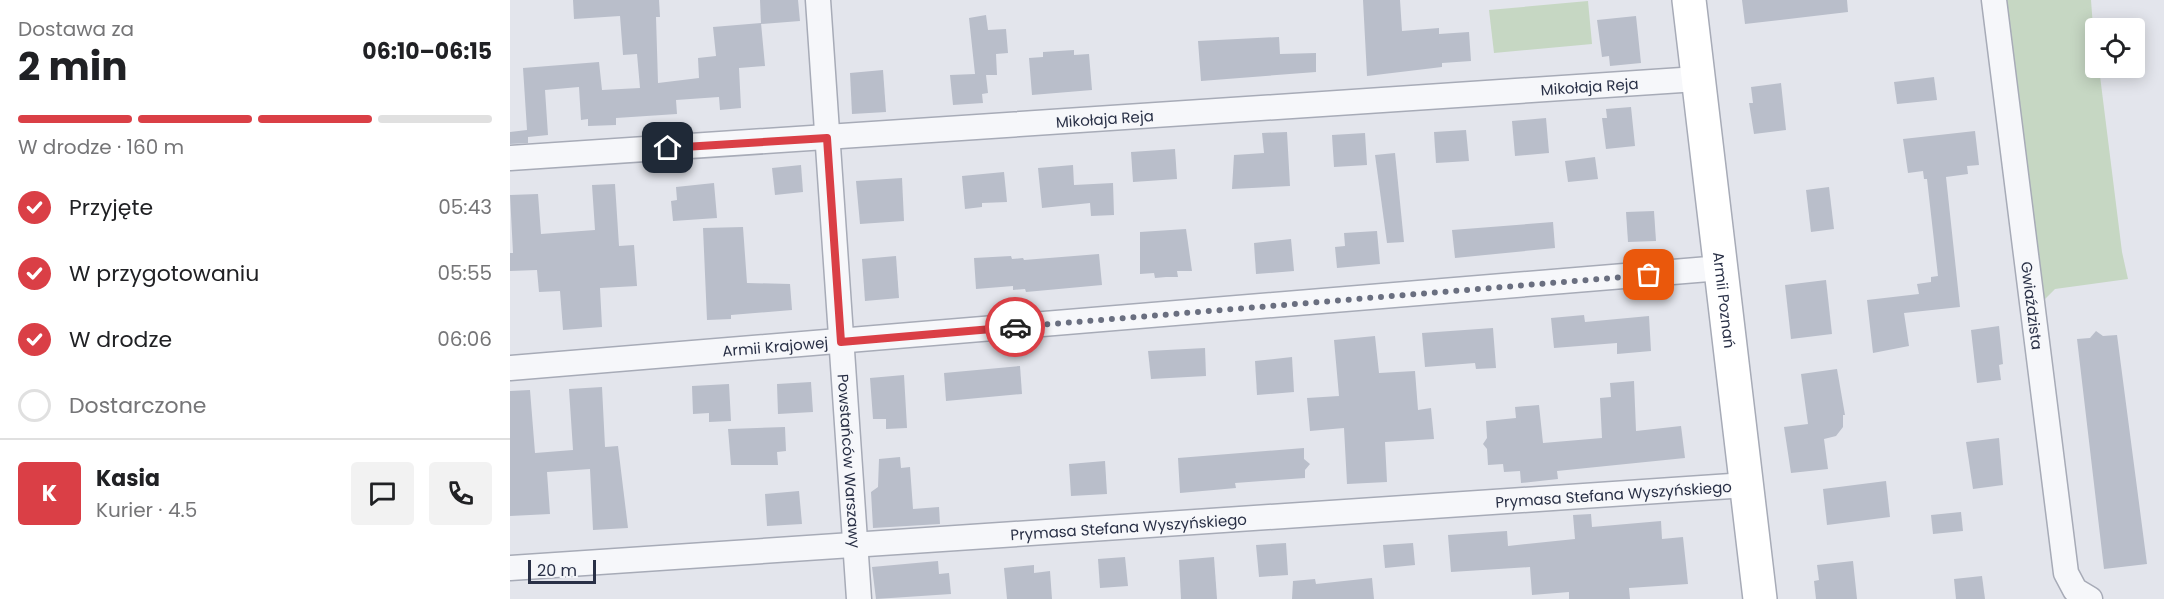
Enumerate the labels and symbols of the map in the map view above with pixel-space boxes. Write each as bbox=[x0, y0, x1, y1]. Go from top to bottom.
street label: Mikołaja Reja bbox=[1540, 72, 1639, 100]
street label: Mikołaja Reja bbox=[1055, 105, 1154, 132]
pin bbox=[642, 122, 693, 173]
pin bbox=[1623, 249, 1674, 300]
street label: Armii Poznań bbox=[1708, 250, 1741, 349]
street label: Gwiaździsta bbox=[2016, 260, 2048, 351]
courier bbox=[985, 297, 1045, 357]
street label: Armii Krajowej bbox=[721, 331, 829, 361]
street label: Powstańców Warszawy bbox=[833, 373, 866, 549]
street label: Prymasa Stefana Wyszyńskiego bbox=[1495, 475, 1732, 512]
street label: Prymasa Stefana Wyszyńskiego bbox=[1010, 508, 1248, 545]
scale bar bbox=[528, 557, 596, 584]

